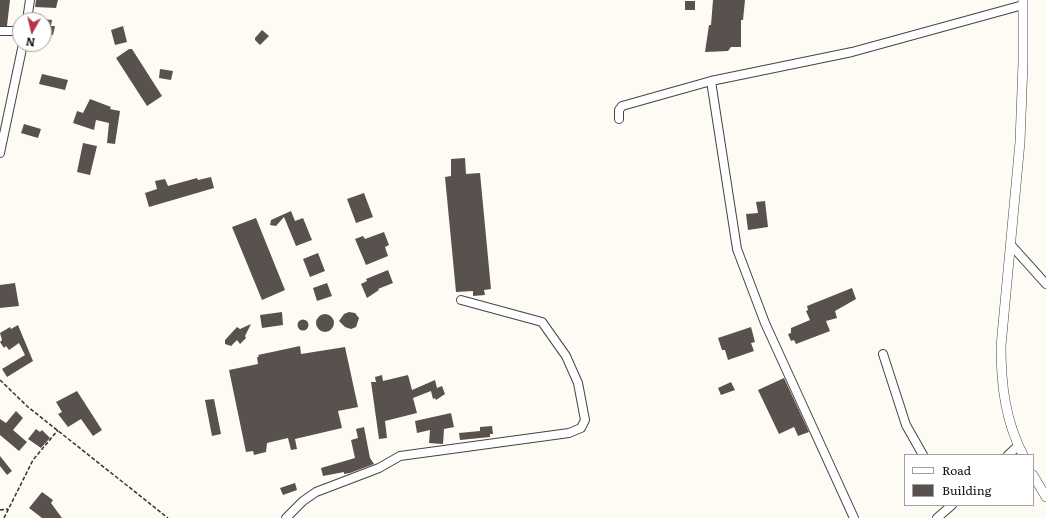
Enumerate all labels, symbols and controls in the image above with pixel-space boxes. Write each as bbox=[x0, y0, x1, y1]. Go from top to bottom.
north arrow bbox=[12, 12, 52, 52]
text: N bbox=[25, 34, 36, 51]
legend bbox=[904, 454, 1034, 506]
text: Road bbox=[942, 461, 971, 479]
text: Building bbox=[942, 481, 991, 499]

